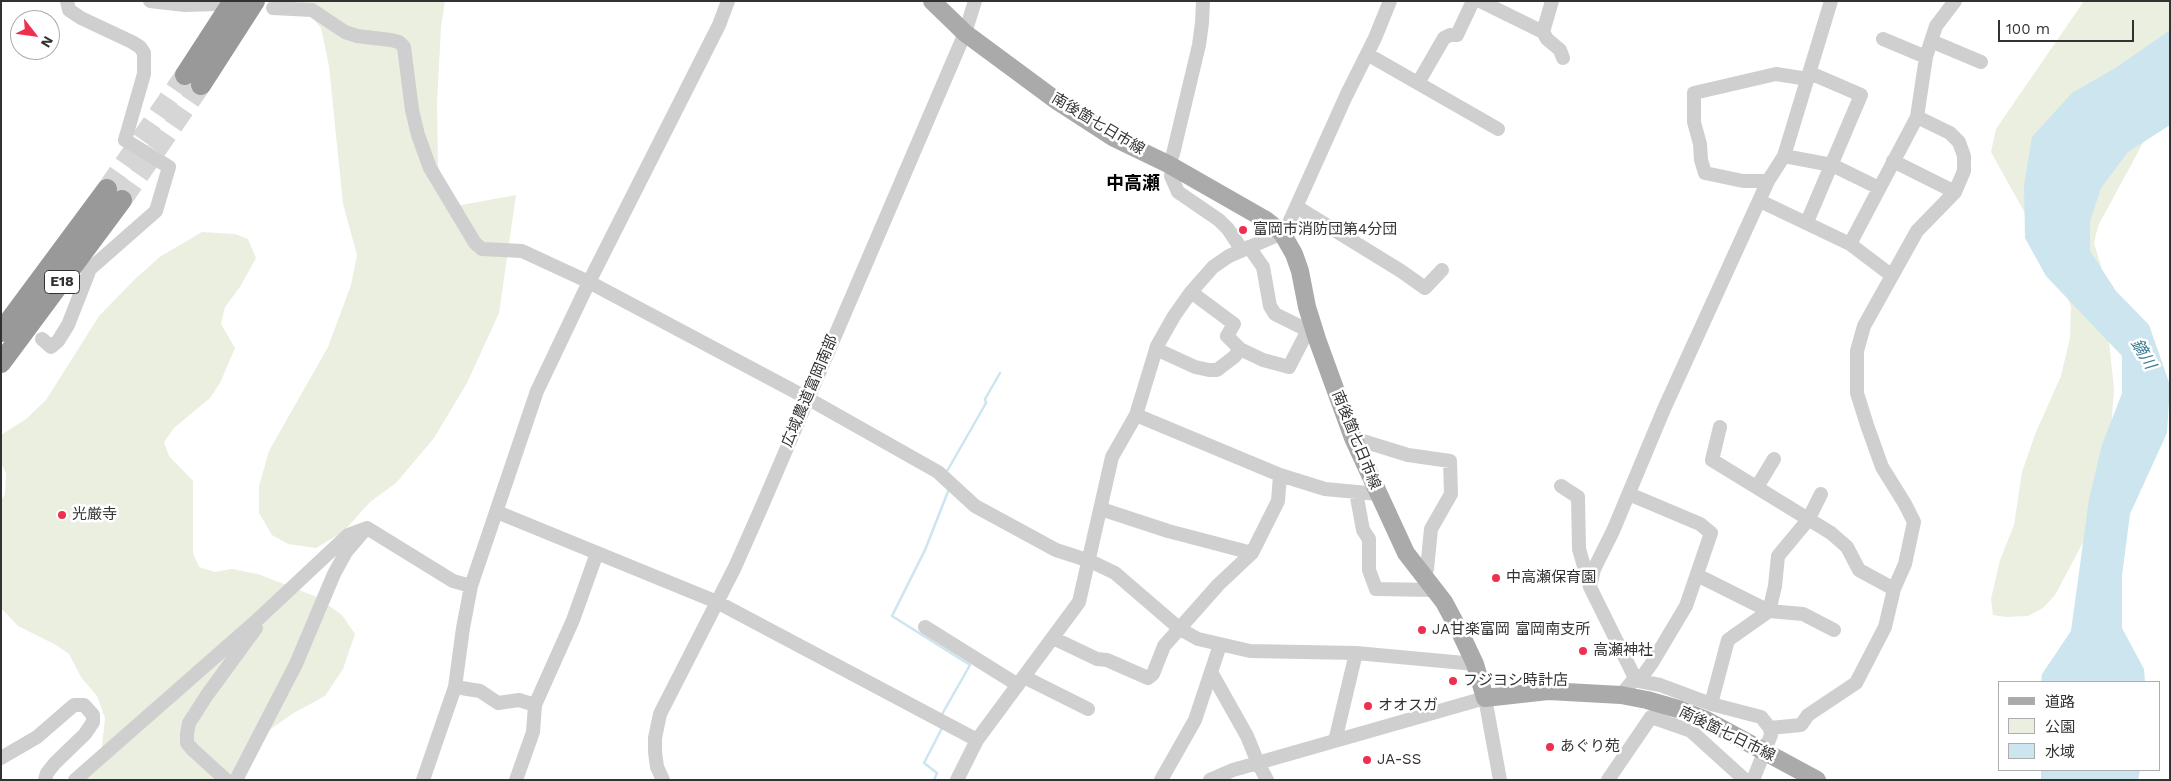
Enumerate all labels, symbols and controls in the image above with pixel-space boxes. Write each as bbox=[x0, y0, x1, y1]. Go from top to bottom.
north arrow bbox=[10, 10, 60, 60]
scale bar bbox=[2001, 10, 2137, 42]
text: 100 m bbox=[2006, 20, 2050, 38]
text: N bbox=[38, 34, 57, 50]
street label: 南後箇七日市線 bbox=[1048, 89, 1148, 159]
district label: 中高瀬 bbox=[1106, 173, 1160, 195]
place label: 富岡市消防団第4分団 bbox=[1253, 221, 1397, 239]
marker: 富岡市消防団第4分団 bbox=[1237, 224, 1249, 236]
road number: E18 bbox=[44, 270, 80, 294]
street label: 広域農道富岡南部 bbox=[778, 332, 842, 450]
water label: 鏑川 bbox=[2127, 335, 2159, 373]
street label: 南後箇七日市線 bbox=[1328, 388, 1384, 492]
place label: 光厳寺 bbox=[72, 506, 117, 524]
marker: 光厳寺 bbox=[56, 509, 68, 521]
place label: 中高瀬保育園 bbox=[1506, 569, 1596, 587]
marker: 中高瀬保育園 bbox=[1490, 572, 1502, 584]
place label: JA甘楽富岡 富岡南支所 bbox=[1432, 621, 1590, 639]
marker: JA甘楽富岡 富岡南支所 bbox=[1416, 624, 1428, 636]
place label: 高瀬神社 bbox=[1593, 642, 1653, 660]
marker: 高瀬神社 bbox=[1577, 645, 1589, 657]
place label: フジヨシ時計店 bbox=[1463, 672, 1568, 690]
marker: フジヨシ時計店 bbox=[1447, 675, 1459, 687]
legend bbox=[1998, 681, 2161, 771]
text: 道路 bbox=[2045, 693, 2075, 711]
place label: オオスガ bbox=[1378, 697, 1438, 715]
marker: オオスガ bbox=[1362, 700, 1374, 712]
street label: 南後箇七日市線 bbox=[1676, 703, 1778, 765]
text: 公園 bbox=[2045, 718, 2075, 736]
place label: あぐり苑 bbox=[1560, 738, 1620, 756]
marker: あぐり苑 bbox=[1544, 741, 1556, 753]
text: 水域 bbox=[2045, 743, 2075, 761]
place label: JA-SS bbox=[1377, 751, 1421, 769]
marker: JA-SS bbox=[1361, 754, 1373, 766]

